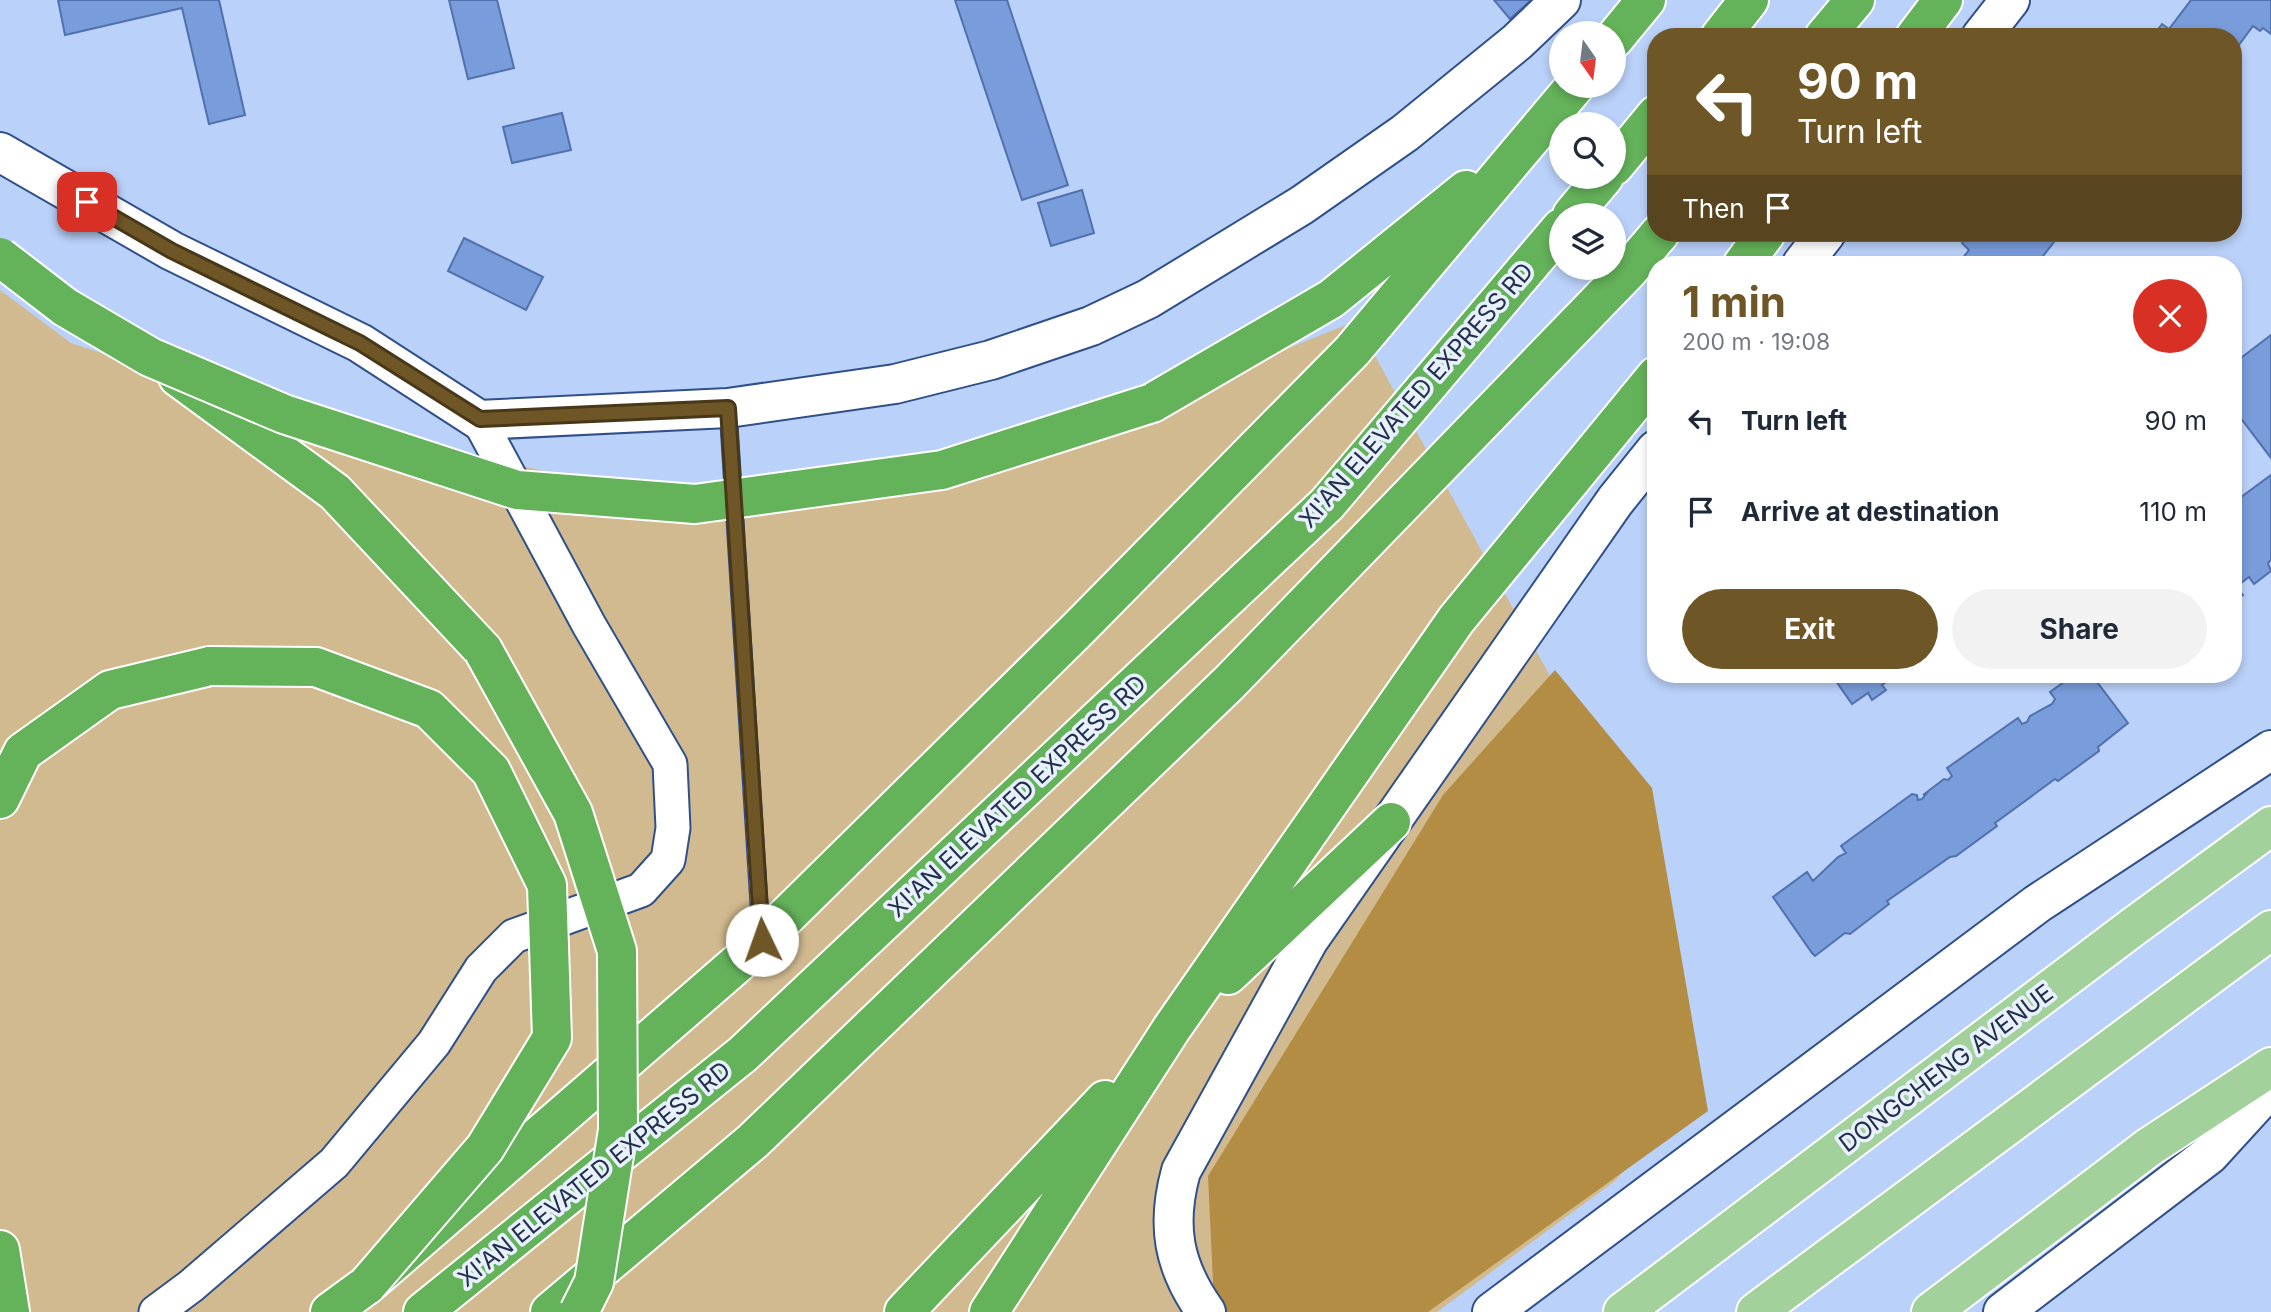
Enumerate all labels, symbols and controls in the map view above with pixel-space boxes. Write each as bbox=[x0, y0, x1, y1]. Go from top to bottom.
north arrow bbox=[1549, 21, 1626, 98]
map controls bbox=[1549, 21, 1626, 280]
text: 90 m bbox=[1797, 52, 1918, 111]
icon: left bbox=[1682, 56, 1773, 147]
button: search bbox=[1549, 112, 1626, 189]
text: Turn left bbox=[1797, 112, 1922, 151]
pin bbox=[57, 172, 117, 232]
icon: arrive bbox=[68, 183, 106, 221]
icon: arrive bbox=[1759, 189, 1797, 227]
text: Then bbox=[1682, 193, 1745, 224]
button: layers bbox=[1549, 203, 1626, 280]
street label: XI'AN ELEVATED EXPRESS RD bbox=[1293, 257, 1539, 533]
text: 1 min bbox=[1682, 276, 1786, 327]
button: close bbox=[2133, 279, 2207, 353]
text: 200 m · 19:08 bbox=[1682, 328, 1830, 356]
icon: left bbox=[1682, 402, 1720, 440]
text: Turn left bbox=[1741, 405, 1847, 436]
text: 90 m bbox=[2144, 405, 2207, 436]
icon: arrive bbox=[1682, 493, 1720, 531]
text: Arrive at destination bbox=[1741, 496, 2000, 527]
text: 110 m bbox=[2139, 496, 2207, 527]
button: Exit bbox=[1682, 589, 1938, 669]
button: Share bbox=[1952, 589, 2207, 669]
street label: XI'AN ELEVATED EXPRESS RD bbox=[882, 669, 1152, 923]
position arrow bbox=[725, 903, 799, 977]
street label: DONGCHENG AVENUE bbox=[1833, 978, 2059, 1158]
street label: XI'AN ELEVATED EXPRESS RD bbox=[452, 1055, 736, 1293]

